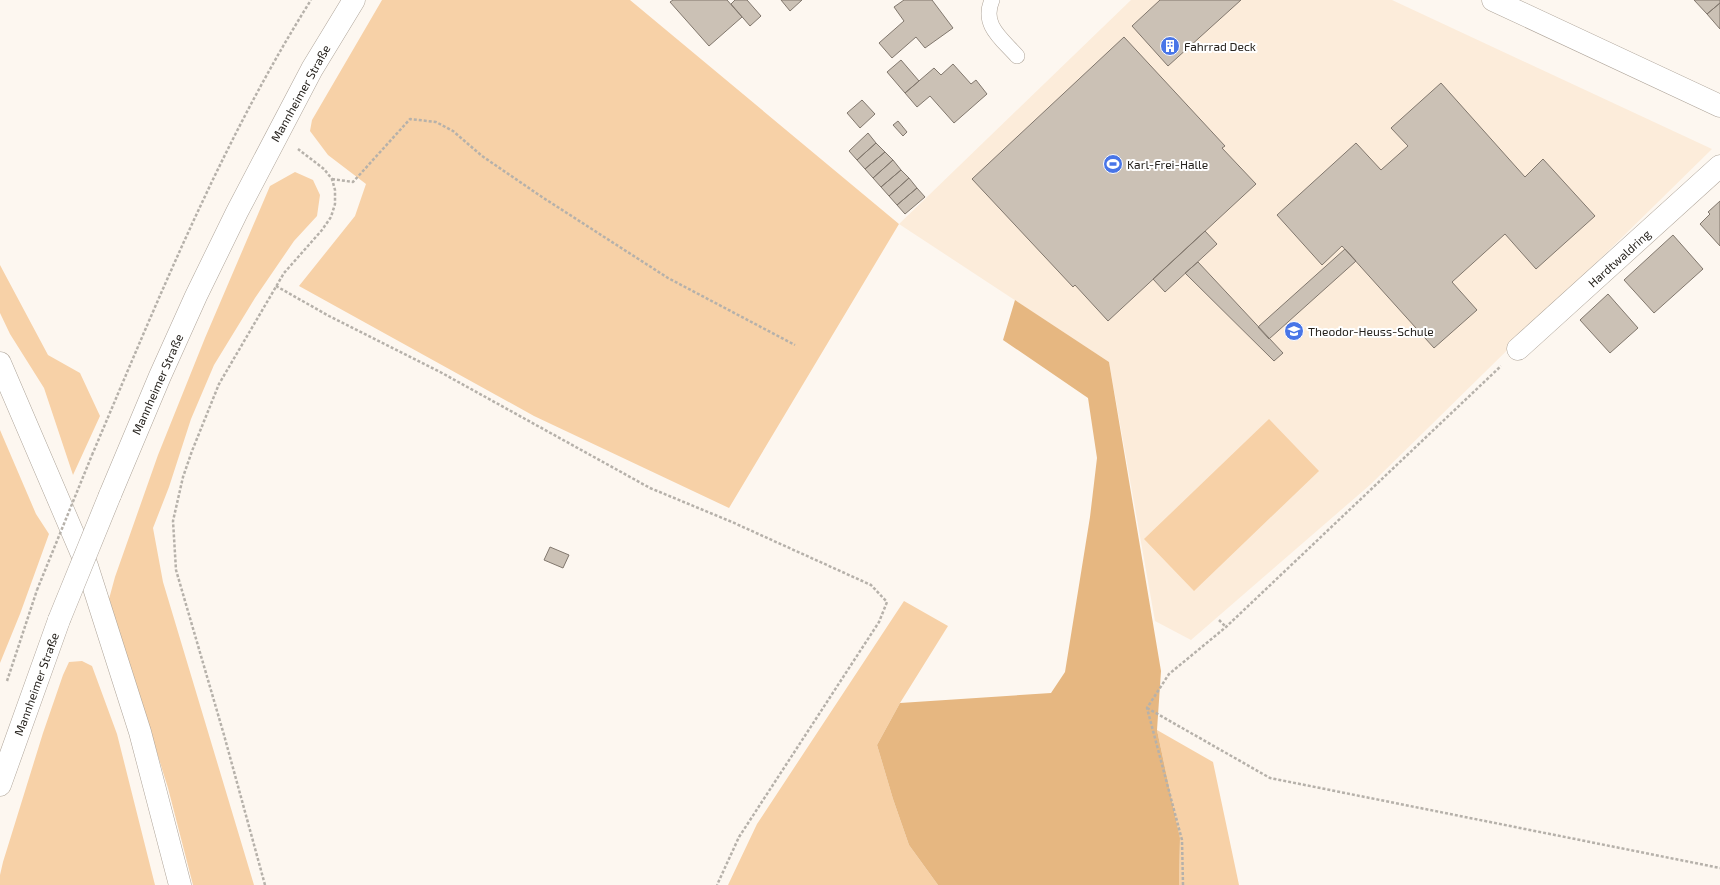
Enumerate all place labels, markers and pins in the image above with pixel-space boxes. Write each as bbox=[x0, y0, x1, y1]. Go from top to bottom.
building icon: Fahrrad Deck bbox=[1159, 35, 1181, 57]
place label: Fahrrad Deck bbox=[1184, 39, 1256, 53]
sports icon: Karl-Frei-Halle bbox=[1102, 153, 1124, 175]
place label: Karl-Frei-Halle bbox=[1127, 157, 1208, 171]
school or university icon: Theodor-Heuss-Schule bbox=[1283, 320, 1305, 342]
place label: Theodor-Heuss-Schule bbox=[1308, 324, 1434, 338]

